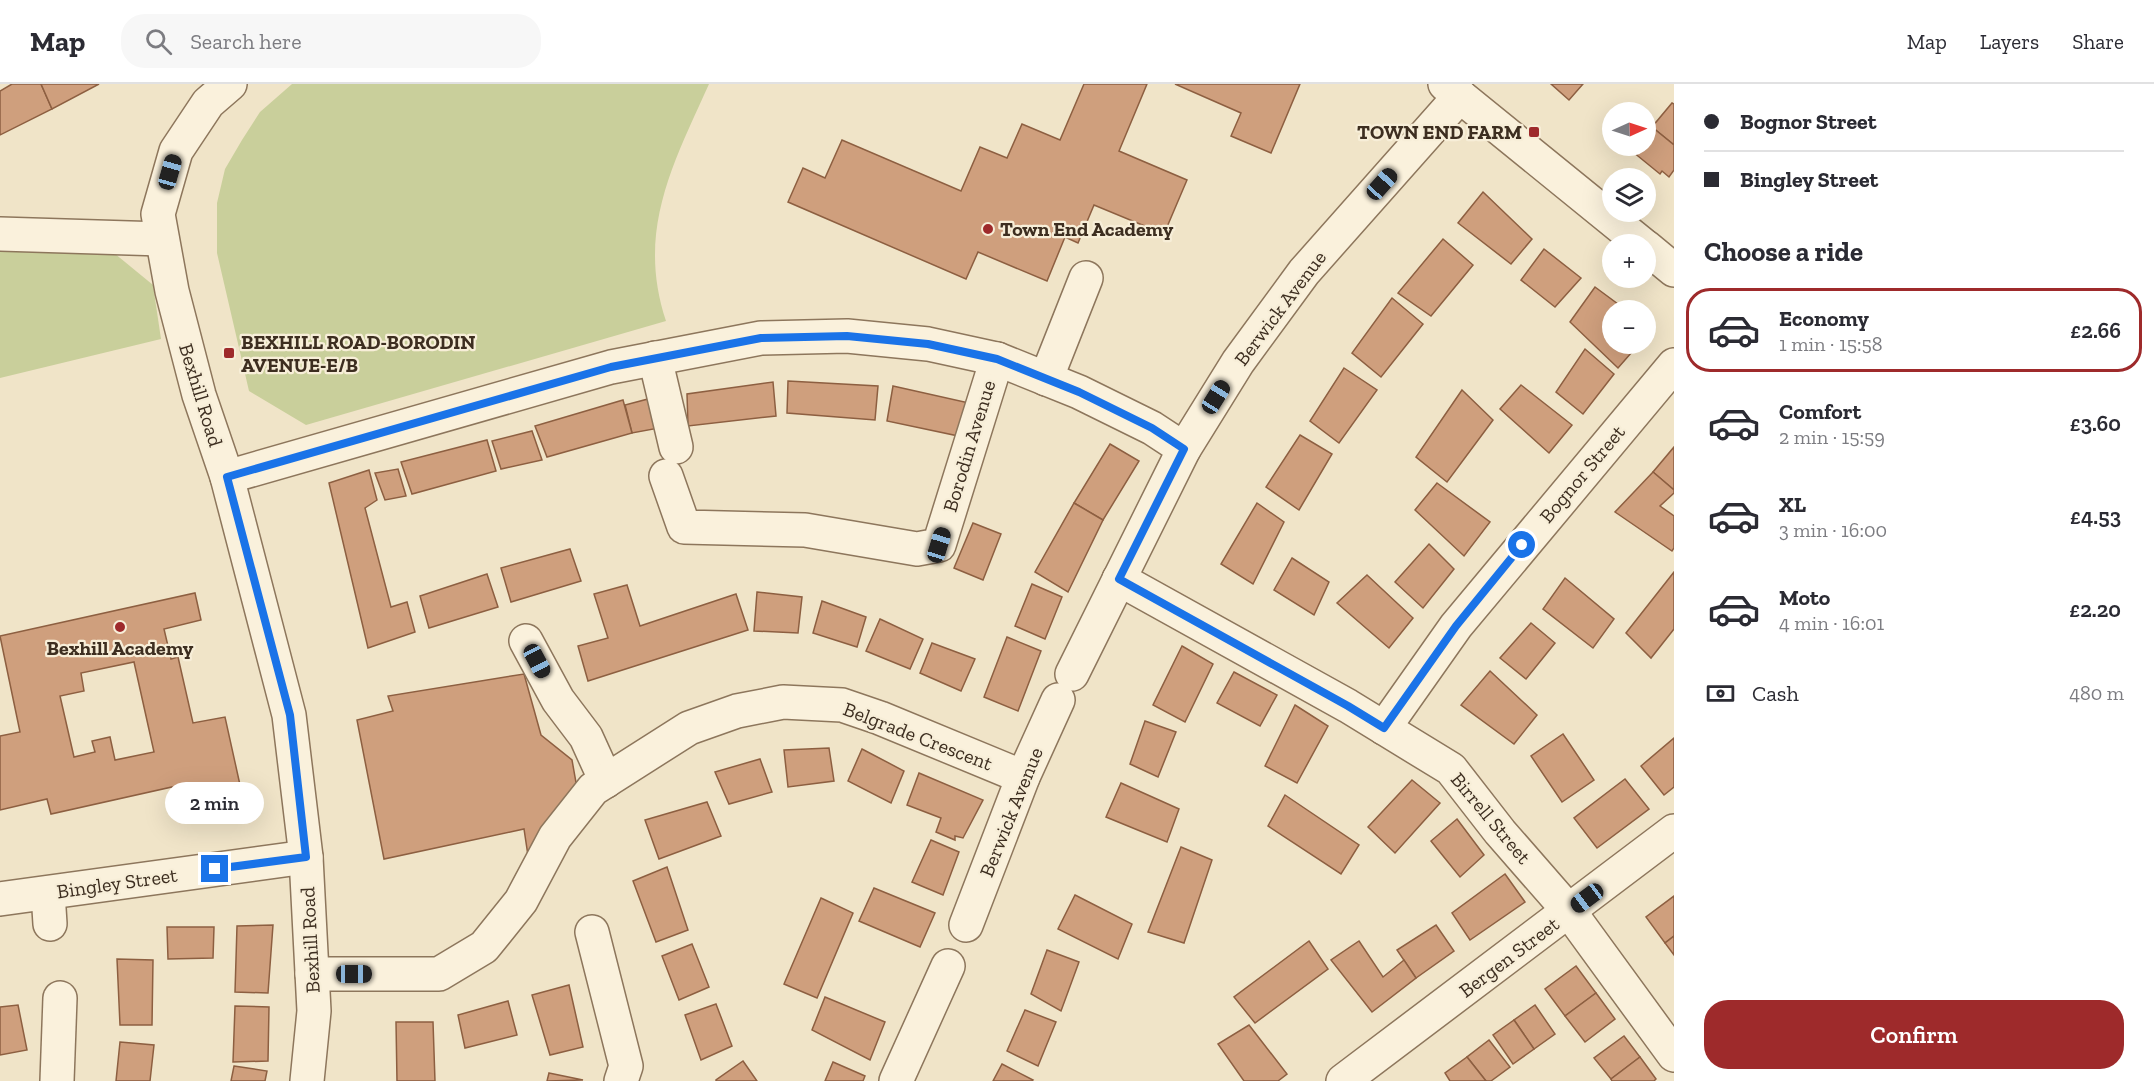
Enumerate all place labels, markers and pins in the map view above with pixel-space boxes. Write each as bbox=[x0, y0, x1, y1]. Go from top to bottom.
place label: TOWN END FARM bbox=[1357, 120, 1522, 144]
marker: TOWN END FARM bbox=[1527, 125, 1541, 139]
place label: Town End Academy bbox=[1000, 217, 1174, 241]
marker: Town End Academy bbox=[981, 222, 995, 236]
place label: BEXHILL ROAD-BORODIN AVENUE-E/B bbox=[241, 330, 476, 377]
marker: BEXHILL ROAD-BORODIN AVENUE-E/B bbox=[222, 346, 236, 360]
marker: Bexhill Academy bbox=[113, 620, 127, 634]
place label: Bexhill Academy bbox=[47, 636, 194, 660]

